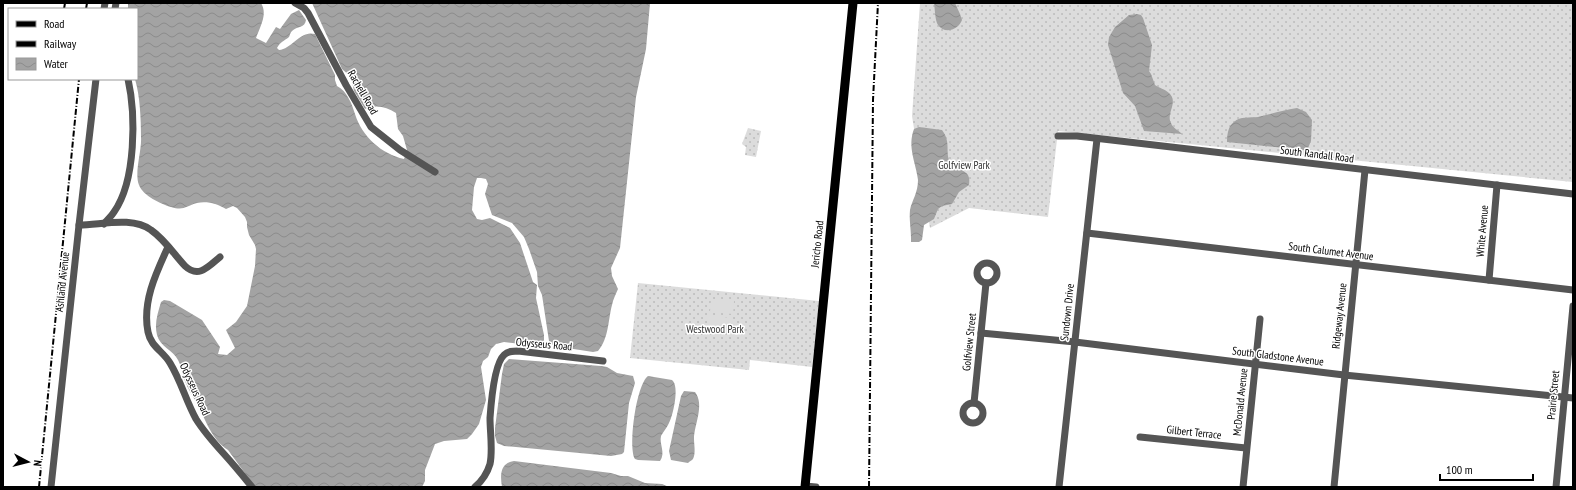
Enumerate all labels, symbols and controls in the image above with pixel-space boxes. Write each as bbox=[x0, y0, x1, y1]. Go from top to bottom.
legend bbox=[8, 8, 138, 80]
text: Road bbox=[44, 16, 64, 31]
text: Railway bbox=[44, 36, 77, 51]
text: Water bbox=[44, 56, 69, 71]
street label: Rachell Road bbox=[345, 67, 381, 117]
street label: South Randall Road bbox=[1279, 143, 1355, 166]
park label: Golfview Park bbox=[938, 158, 991, 172]
street label: White Avenue bbox=[1473, 204, 1491, 257]
street label: Jericho Road bbox=[807, 220, 826, 269]
street label: South Calumet Avenue bbox=[1288, 239, 1375, 263]
street label: Ashland Avenue bbox=[52, 251, 72, 313]
street label: Sundown Drive bbox=[1057, 282, 1077, 341]
street label: Ridgeway Avenue bbox=[1329, 282, 1349, 350]
street label: Golfview Street bbox=[959, 312, 979, 372]
park label: Westwood Park bbox=[686, 322, 745, 336]
street label: Odysseus Road bbox=[515, 335, 573, 353]
street label: South Gladstone Avenue bbox=[1231, 343, 1325, 369]
street label: Odysseus Road bbox=[177, 360, 213, 418]
street label: McDonald Avenue bbox=[1229, 367, 1251, 436]
street label: Prairie Street bbox=[1544, 370, 1562, 420]
street label: Gilbert Terrace bbox=[1166, 422, 1223, 442]
north arrow bbox=[8, 442, 48, 482]
scale bar bbox=[1440, 456, 1533, 482]
text: N bbox=[31, 459, 45, 467]
text: 100 m bbox=[1446, 462, 1473, 477]

